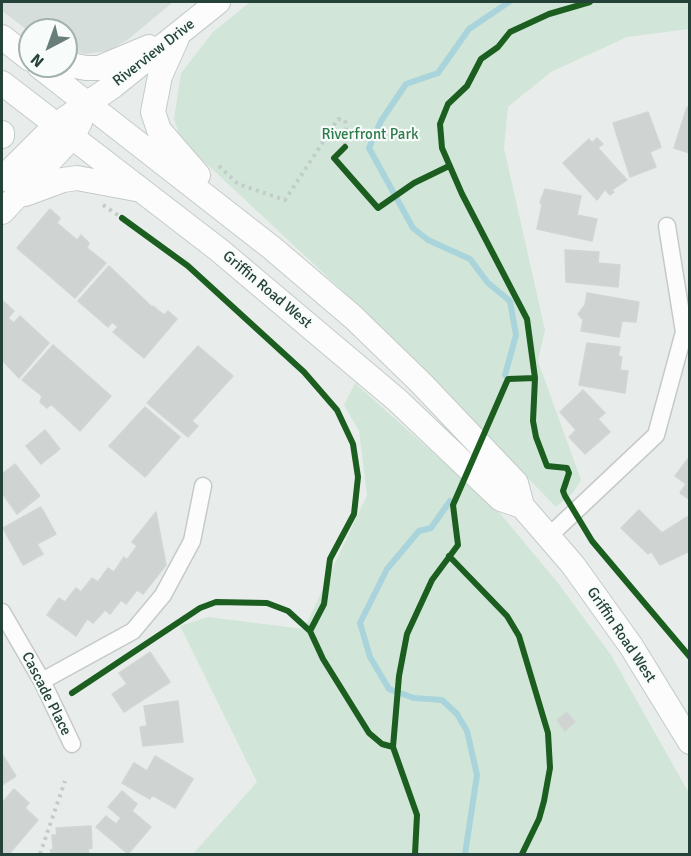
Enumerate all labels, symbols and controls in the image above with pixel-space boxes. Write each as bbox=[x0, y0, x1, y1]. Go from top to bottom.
street label: Riverview Drive bbox=[110, 16, 198, 90]
north arrow bbox=[18, 18, 78, 78]
text: N bbox=[27, 49, 48, 71]
park label: Riverfront Park bbox=[322, 126, 418, 144]
street label: Griffin Road West bbox=[219, 247, 315, 333]
street label: Griffin Road West bbox=[582, 584, 660, 686]
street label: Cascade Place bbox=[17, 649, 75, 739]

